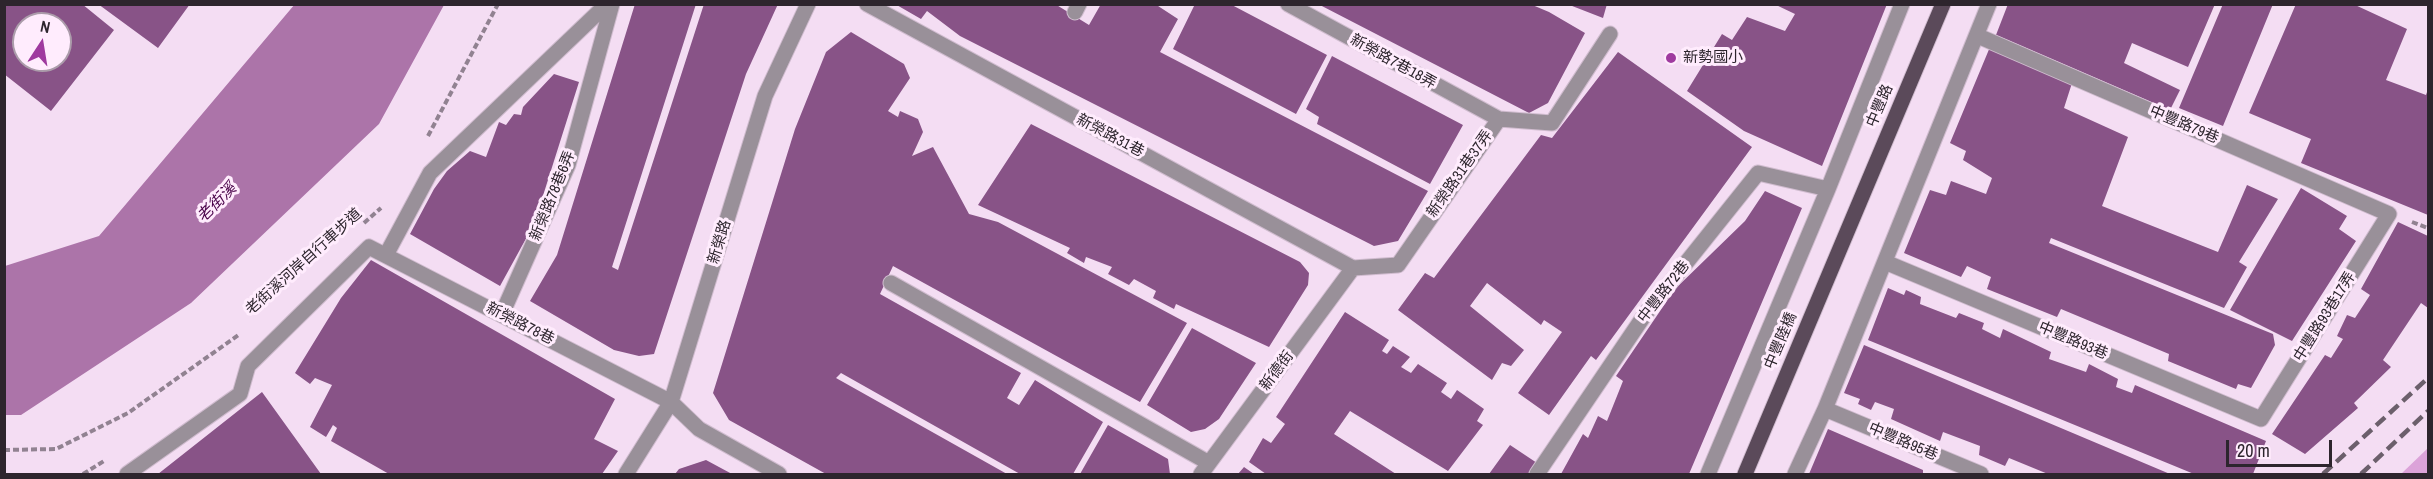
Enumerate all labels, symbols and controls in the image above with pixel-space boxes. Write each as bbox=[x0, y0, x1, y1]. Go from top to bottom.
north arrow bbox=[12, 12, 72, 72]
text: N bbox=[38, 15, 52, 38]
street label: 新榮路7巷18弄 bbox=[1347, 31, 1439, 93]
place label: 新勢國小 bbox=[1683, 49, 1743, 67]
marker: 新勢國小 bbox=[1664, 51, 1678, 65]
street label: 中豐路 bbox=[1863, 82, 1897, 130]
street label: 中豐路79巷 bbox=[2147, 102, 2221, 148]
street label: 新榮路31巷 bbox=[1073, 111, 1147, 161]
street label: 新榮路31巷37弄 bbox=[1423, 127, 1497, 221]
street label: 新榮路78巷6弄 bbox=[527, 148, 579, 244]
water label: 老街溪 bbox=[193, 179, 241, 227]
street label: 老街溪河岸自行車步道 bbox=[242, 205, 366, 319]
street label: 新榮路 bbox=[705, 218, 735, 266]
street label: 中豐路72巷 bbox=[1634, 257, 1694, 327]
street label: 中豐路93巷17弄 bbox=[2290, 269, 2360, 365]
street label: 新榮路78巷 bbox=[483, 299, 557, 349]
street label: 中豐陸橋 bbox=[1761, 310, 1801, 372]
street label: 中豐路93巷 bbox=[2036, 318, 2110, 364]
street label: 新德街 bbox=[1256, 348, 1298, 394]
street label: 中豐路95巷 bbox=[1866, 419, 1940, 465]
scale bar bbox=[2229, 428, 2336, 466]
text: 20 m bbox=[2237, 438, 2270, 463]

